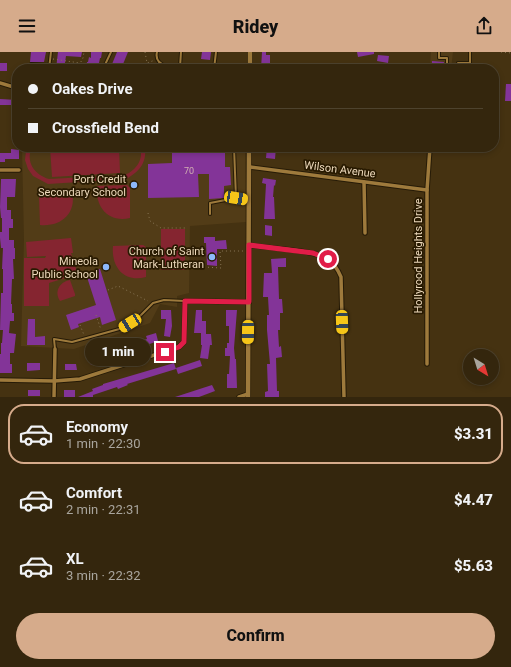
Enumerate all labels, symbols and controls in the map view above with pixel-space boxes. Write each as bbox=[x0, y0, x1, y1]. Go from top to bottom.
icon: menu bbox=[16, 15, 38, 37]
icon: share bbox=[473, 15, 495, 37]
text: Ridey bbox=[233, 16, 278, 37]
text: Oakes Drive bbox=[52, 80, 133, 98]
text: Crossfield Bend bbox=[52, 119, 159, 137]
street label: Wilson Avenue bbox=[303, 159, 377, 180]
house number: 70 bbox=[184, 166, 194, 176]
place label: Port Credit Secondary School bbox=[38, 173, 126, 199]
marker: Port Credit Secondary School bbox=[129, 180, 139, 190]
car bbox=[223, 190, 249, 206]
street label: Hollyrood Heights Drive bbox=[412, 198, 425, 314]
place label: Church of Saint Mark-Lutheran bbox=[129, 245, 204, 271]
route start bbox=[319, 250, 337, 268]
marker: Church of Saint Mark-Lutheran bbox=[207, 252, 217, 262]
place label: Mineola Public School bbox=[31, 255, 98, 281]
marker: Mineola Public School bbox=[101, 262, 111, 272]
car bbox=[336, 310, 348, 334]
car bbox=[117, 312, 143, 334]
car bbox=[242, 320, 254, 344]
callout: 1 min bbox=[85, 338, 151, 366]
route end bbox=[156, 343, 174, 361]
text: 1 min bbox=[102, 344, 134, 359]
north arrow bbox=[463, 349, 499, 385]
map controls bbox=[463, 349, 499, 385]
icon: car bbox=[18, 416, 54, 452]
text: Economy bbox=[66, 418, 128, 436]
text: $3.31 bbox=[454, 425, 493, 443]
text: 1 min · 22:30 bbox=[66, 436, 141, 451]
icon: car bbox=[18, 482, 54, 518]
text: Comfort bbox=[66, 484, 122, 502]
text: $4.47 bbox=[454, 491, 493, 509]
text: 2 min · 22:31 bbox=[66, 502, 141, 517]
icon: car bbox=[18, 548, 54, 584]
text: XL bbox=[66, 550, 84, 568]
text: $5.63 bbox=[454, 557, 493, 575]
text: 3 min · 22:32 bbox=[66, 568, 141, 583]
button: Confirm bbox=[16, 613, 495, 659]

